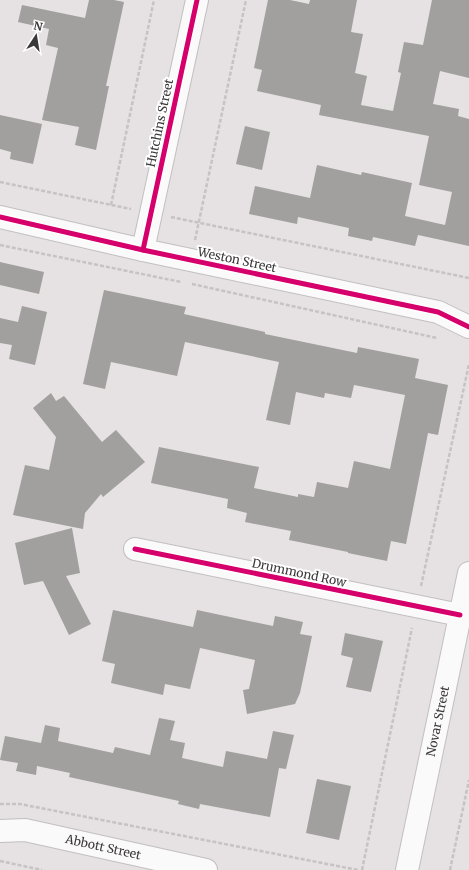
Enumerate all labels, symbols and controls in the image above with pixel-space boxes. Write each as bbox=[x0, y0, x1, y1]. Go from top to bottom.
north arrow bbox=[16, 16, 56, 56]
text: N bbox=[32, 18, 44, 34]
street label: Hutchins Street bbox=[143, 77, 176, 168]
street label: Weston Street bbox=[195, 244, 278, 275]
street label: Drummond Row bbox=[251, 555, 348, 590]
street label: Novar Street bbox=[423, 684, 452, 758]
street label: Abbott Street bbox=[63, 831, 143, 862]

